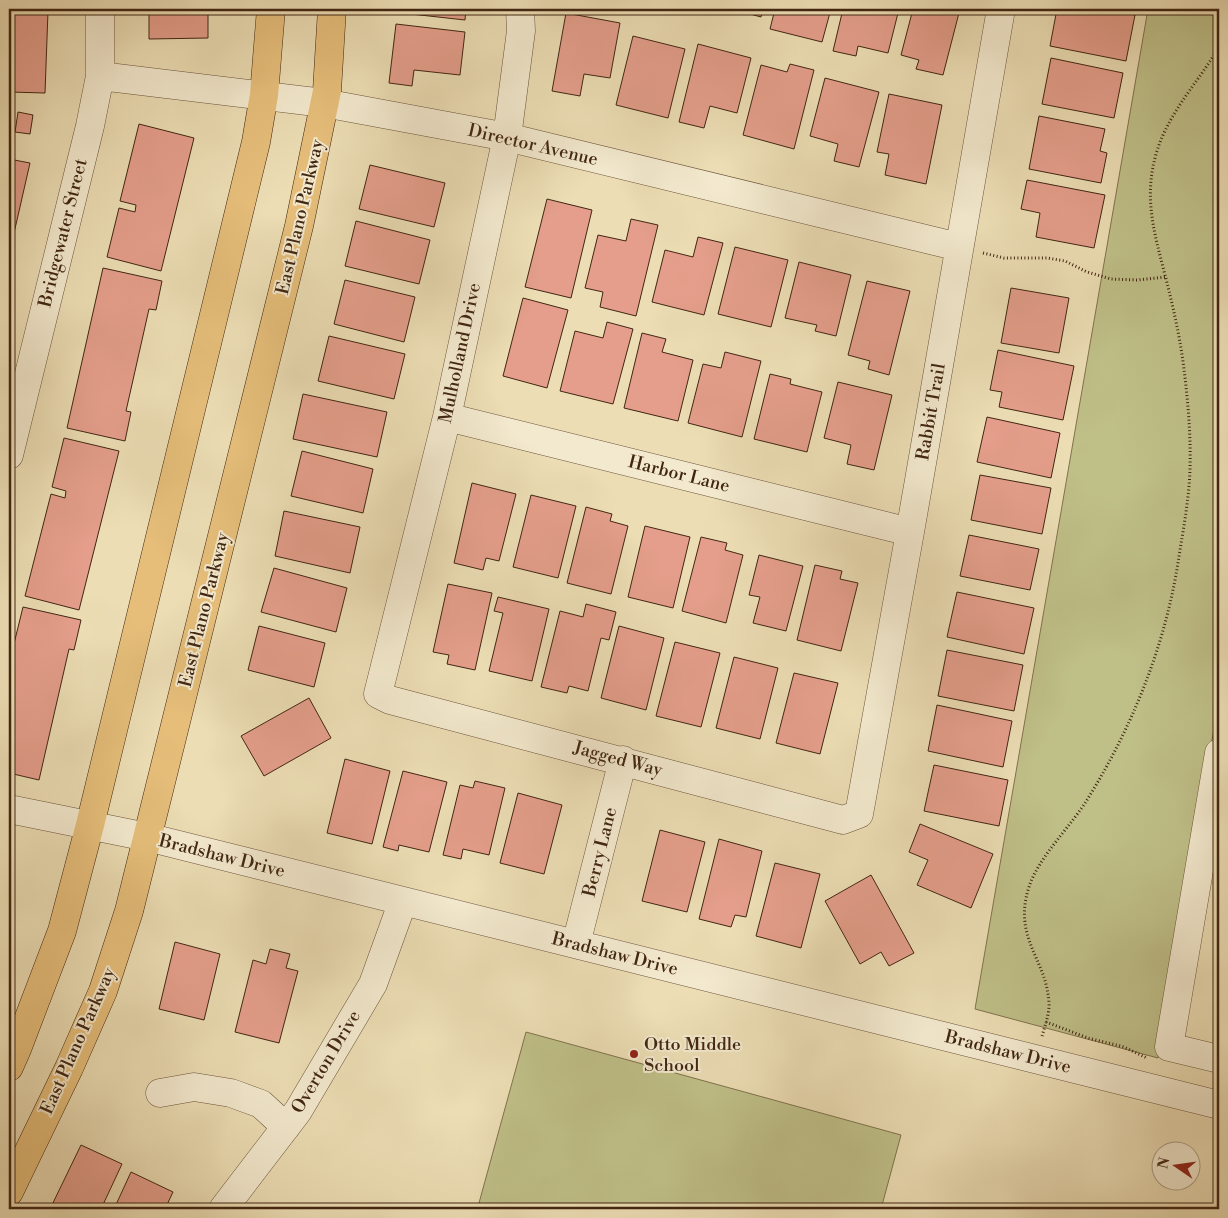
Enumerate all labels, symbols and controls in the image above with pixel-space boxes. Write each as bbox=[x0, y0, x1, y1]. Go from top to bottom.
street label: Director Avenue bbox=[466, 119, 600, 171]
street label: East Plano Parkway bbox=[271, 137, 329, 297]
street label: Bridgewater Street bbox=[33, 156, 93, 311]
street label: Mulholland Drive bbox=[434, 281, 486, 425]
street label: Rabbit Trail bbox=[911, 361, 951, 462]
street label: Harbor Lane bbox=[626, 450, 732, 498]
street label: East Plano Parkway bbox=[174, 530, 234, 690]
street label: Jagged Way bbox=[570, 736, 665, 782]
street label: Berry Lane bbox=[578, 805, 622, 900]
street label: Bradshaw Drive bbox=[156, 829, 287, 883]
street label: Bradshaw Drive bbox=[549, 927, 680, 981]
street label: East Plano Parkway bbox=[35, 964, 121, 1118]
street label: Overton Drive bbox=[286, 1006, 366, 1118]
street label: Bradshaw Drive bbox=[942, 1025, 1073, 1079]
place label: Otto Middle School bbox=[644, 1033, 741, 1077]
marker: Otto Middle School bbox=[628, 1048, 640, 1060]
north arrow bbox=[1150, 1140, 1200, 1190]
text: N bbox=[1154, 1156, 1174, 1171]

